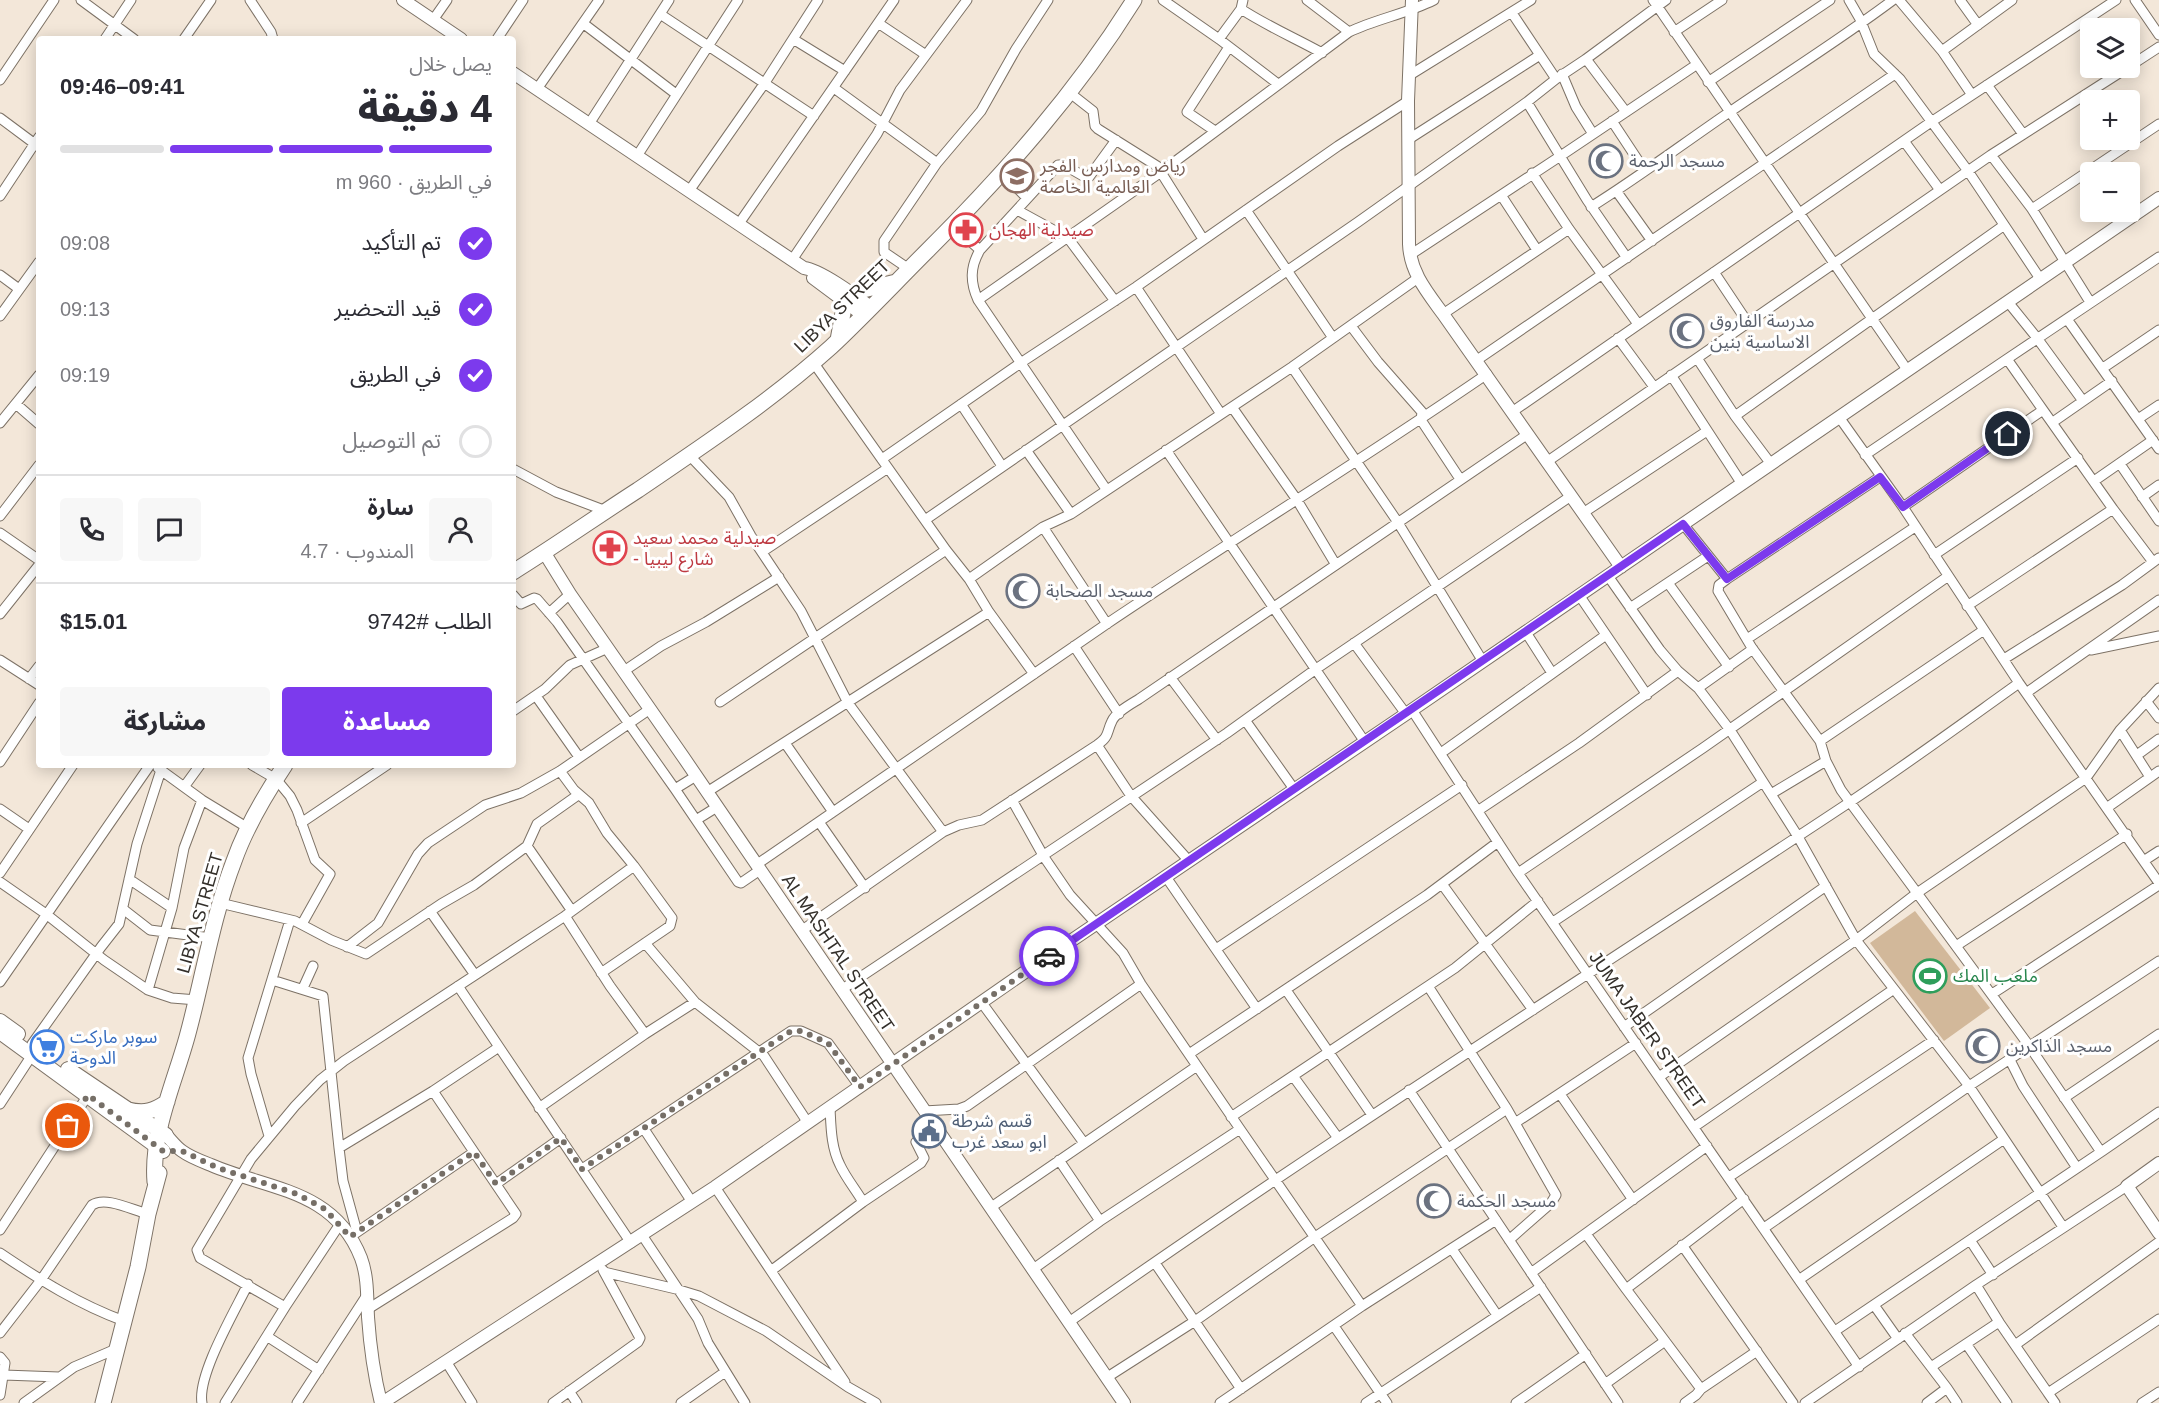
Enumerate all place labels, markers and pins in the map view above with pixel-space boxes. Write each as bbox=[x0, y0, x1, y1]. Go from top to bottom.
mosque icon: مسجد الرحمة bbox=[1588, 143, 1624, 179]
place label: مسجد الرحمة bbox=[1629, 151, 1725, 172]
place label: رياض ومدارس الفجر العالمية الخاصة bbox=[1039, 156, 1186, 197]
school or university icon: رياض ومدارس الفجر العالمية الخاصة bbox=[999, 158, 1035, 194]
pharmacy icon: صيدلية الهجان bbox=[948, 212, 984, 248]
place label: صيدلية الهجان bbox=[989, 220, 1094, 241]
place label: مدرسة الفاروق الاساسية بنين bbox=[1710, 311, 1815, 353]
mosque icon: مدرسة الفاروق الاساسية بنين bbox=[1669, 313, 1705, 349]
pin bbox=[1982, 408, 2033, 459]
place label: صيدلية محمد سعيد - شارع ليبيا bbox=[633, 528, 776, 573]
pharmacy icon: صيدلية محمد سعيد - شارع ليبيا bbox=[592, 530, 628, 566]
mosque icon: مسجد الصحابة bbox=[1005, 573, 1041, 609]
place label: مسجد الصحابة bbox=[1046, 581, 1153, 601]
sports icon: ملعب المك bbox=[1912, 958, 1948, 994]
place label: ملعب المك bbox=[1953, 966, 2038, 986]
place label: سوبر ماركت الدوحة bbox=[70, 1027, 157, 1068]
mosque icon: مسجد الذاكرين bbox=[1965, 1028, 2001, 1064]
supermarket icon: سوبر ماركت الدوحة bbox=[29, 1029, 65, 1065]
place label: مسجد الذاكرين bbox=[2006, 1036, 2112, 1057]
pin bbox=[42, 1100, 93, 1151]
place label: قسم شرطة ابو سعد غرب bbox=[952, 1111, 1047, 1153]
public building icon: قسم شرطة ابو سعد غرب bbox=[911, 1113, 947, 1149]
mosque icon: مسجد الحكمة bbox=[1416, 1183, 1452, 1219]
place label: مسجد الحكمة bbox=[1457, 1191, 1557, 1211]

